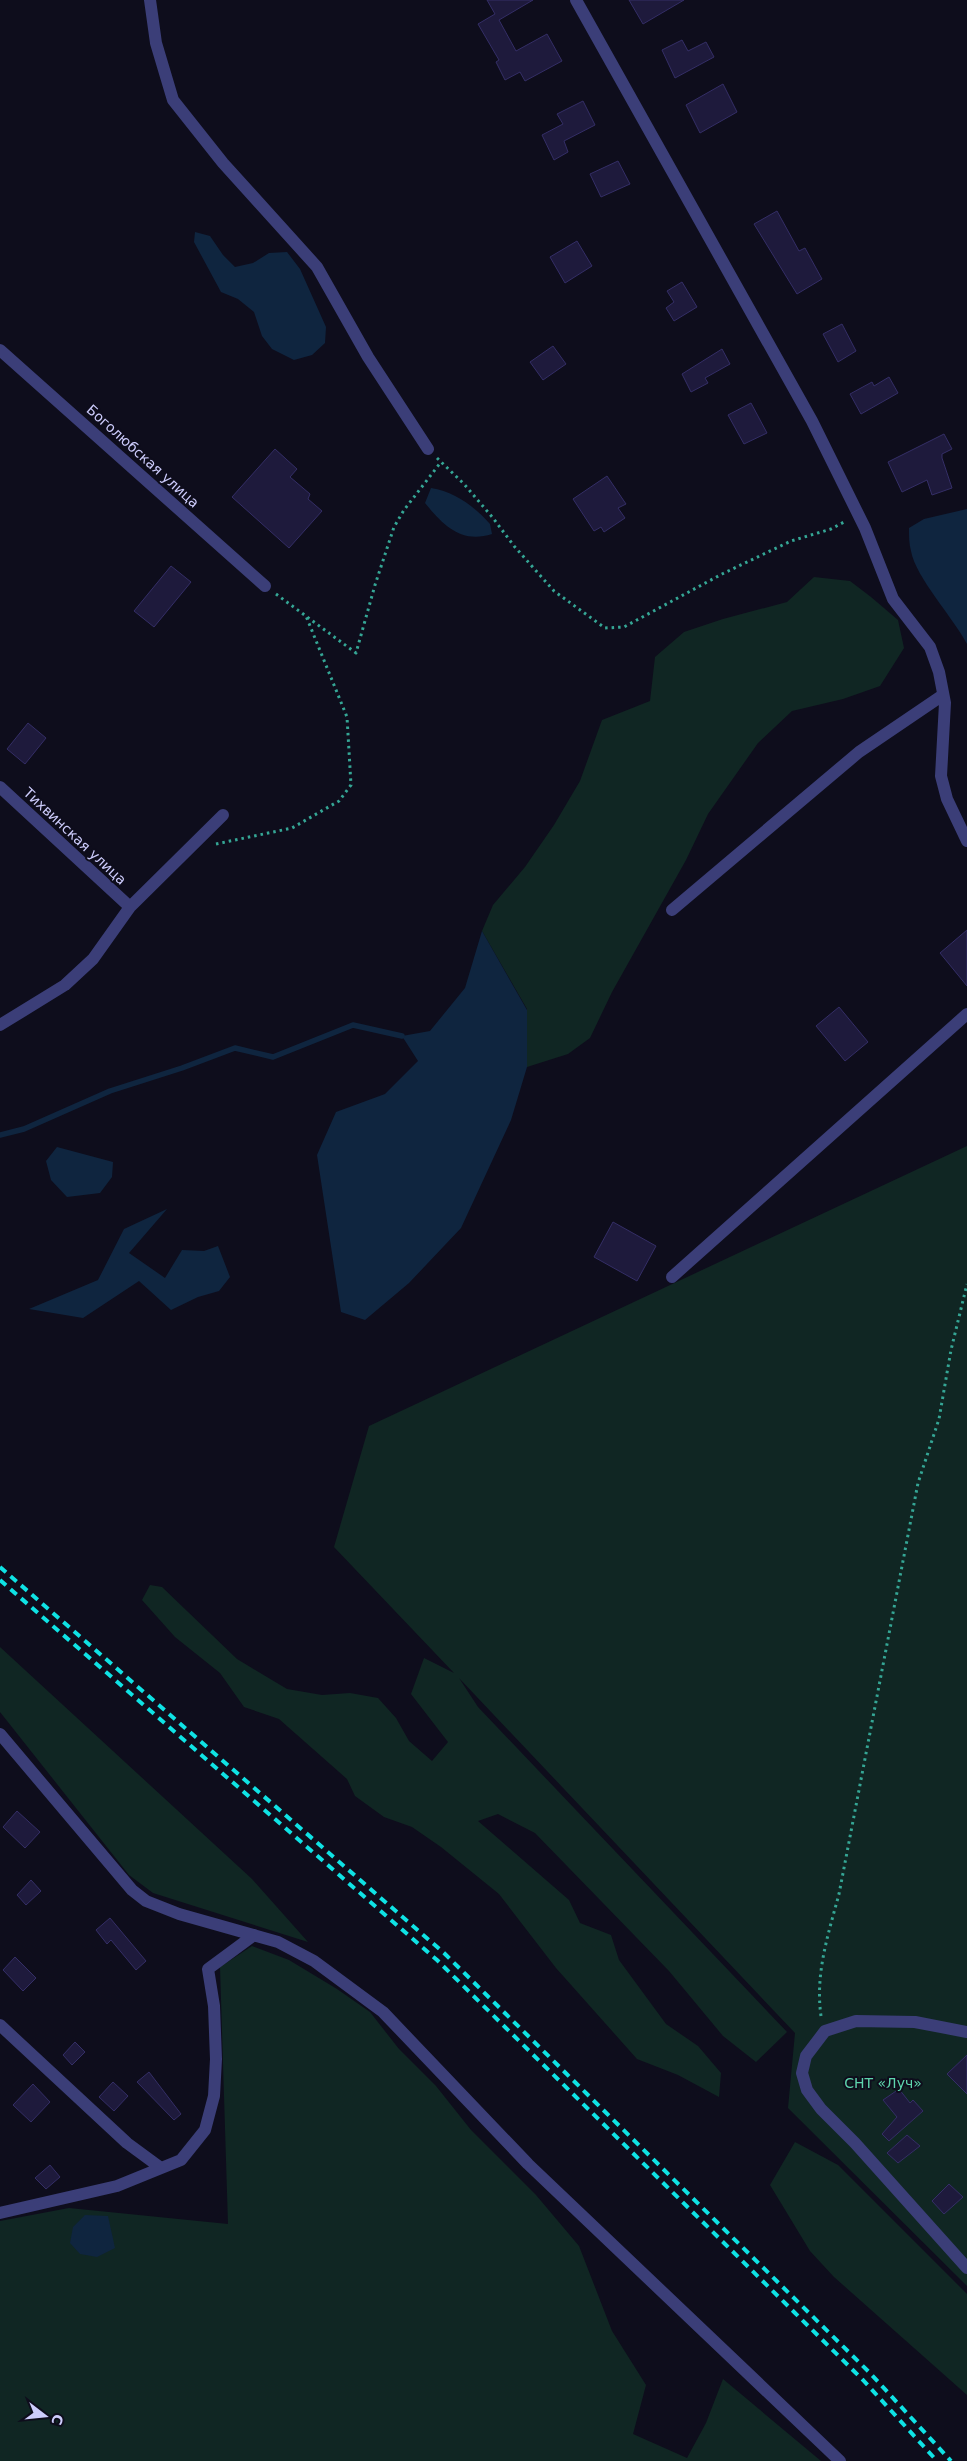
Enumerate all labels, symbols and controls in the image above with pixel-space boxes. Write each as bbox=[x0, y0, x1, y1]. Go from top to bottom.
street label: Боголюбская улица bbox=[84, 401, 202, 511]
street label: Тихвинская улица bbox=[20, 784, 130, 888]
park label: СНТ «Луч» bbox=[844, 2075, 922, 2091]
north arrow bbox=[20, 2391, 70, 2441]
text: С bbox=[48, 2412, 67, 2427]

